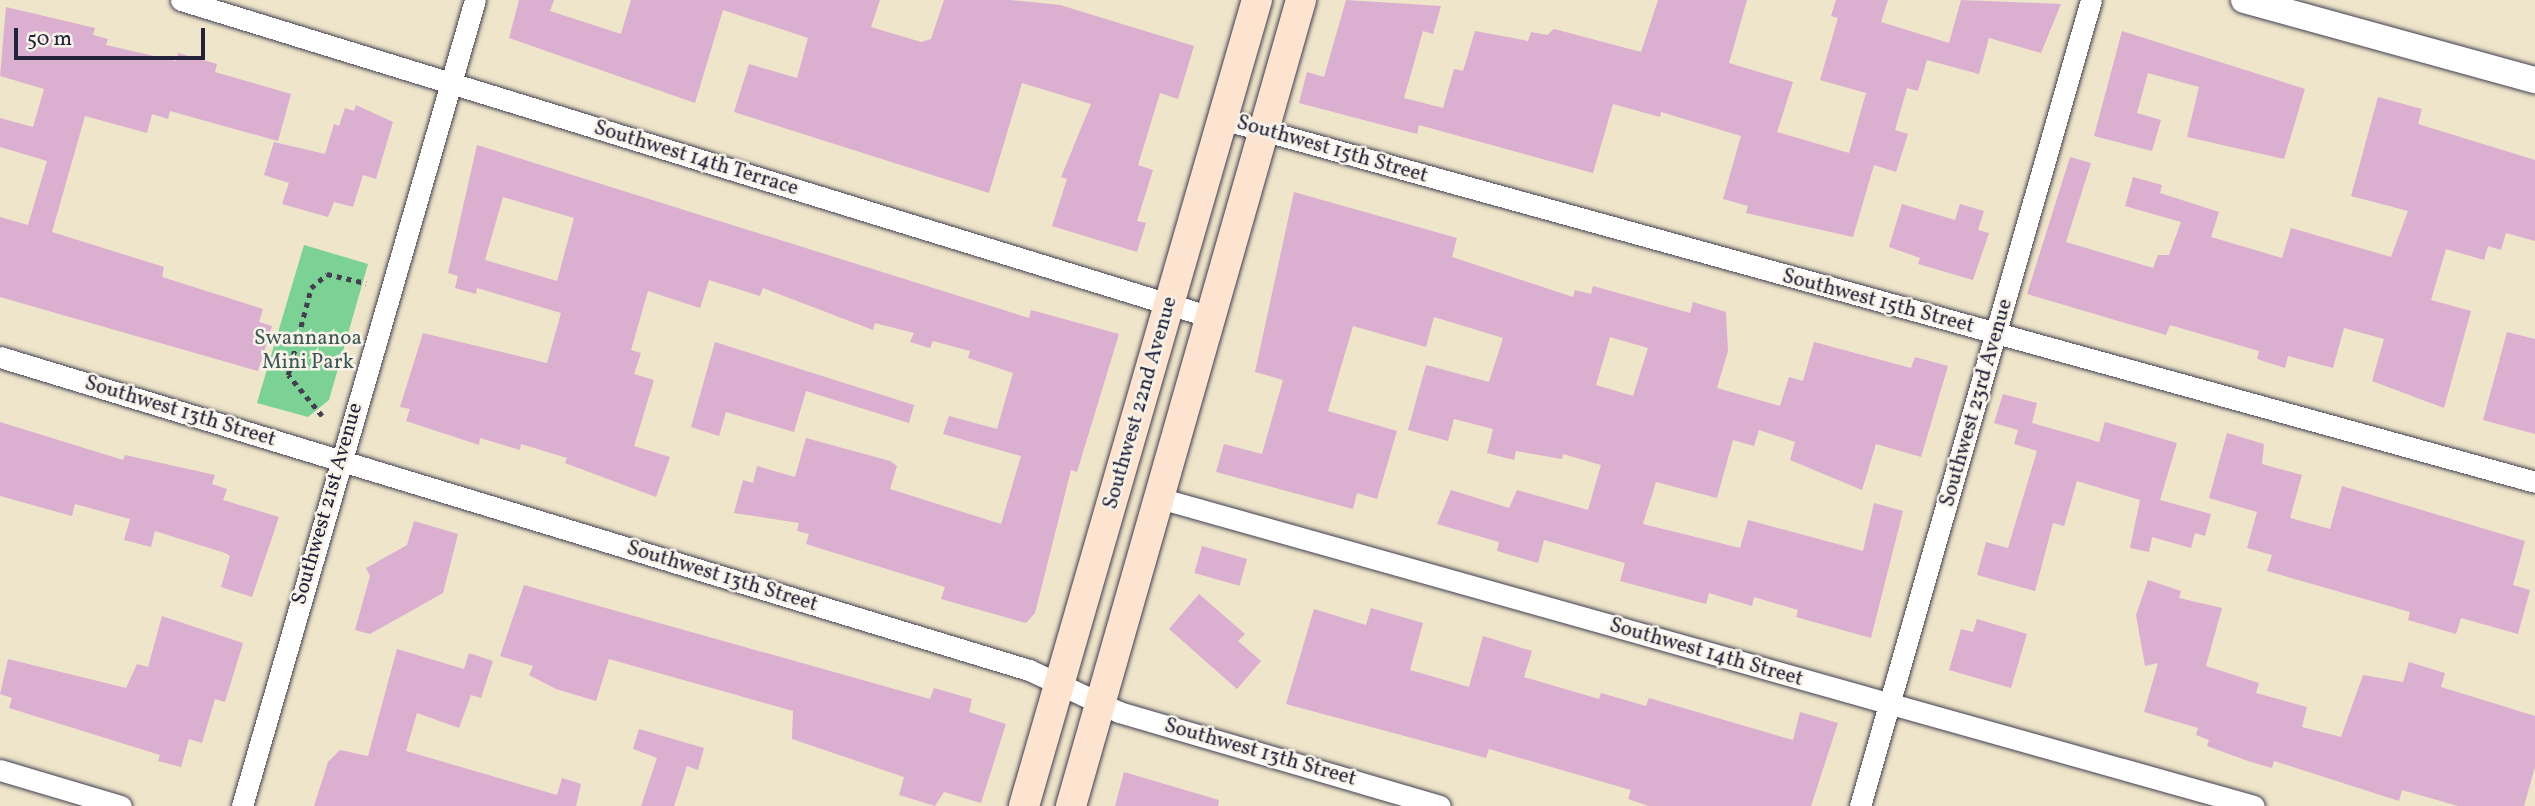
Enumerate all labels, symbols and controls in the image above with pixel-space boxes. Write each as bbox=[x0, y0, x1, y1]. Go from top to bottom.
scale bar bbox=[18, 14, 208, 58]
text: 50 m bbox=[27, 25, 72, 54]
street label: Southwest 15th Street bbox=[1234, 111, 1430, 189]
street label: Southwest 14th Terrace bbox=[590, 116, 802, 202]
street label: Southwest 15th Street bbox=[1779, 264, 1977, 340]
street label: Southwest 22nd Avenue bbox=[1099, 294, 1183, 512]
street label: Southwest 23rd Avenue bbox=[1935, 296, 2019, 510]
park label: Swannanoa Mini Park bbox=[254, 326, 362, 376]
street label: Southwest 13th Street bbox=[82, 371, 278, 453]
street label: Southwest 21st Avenue bbox=[287, 400, 369, 608]
street label: Southwest 13th Street bbox=[624, 536, 820, 618]
street label: Southwest 14th Street bbox=[1606, 613, 1806, 693]
street label: Southwest 13th Street bbox=[1161, 714, 1359, 792]

